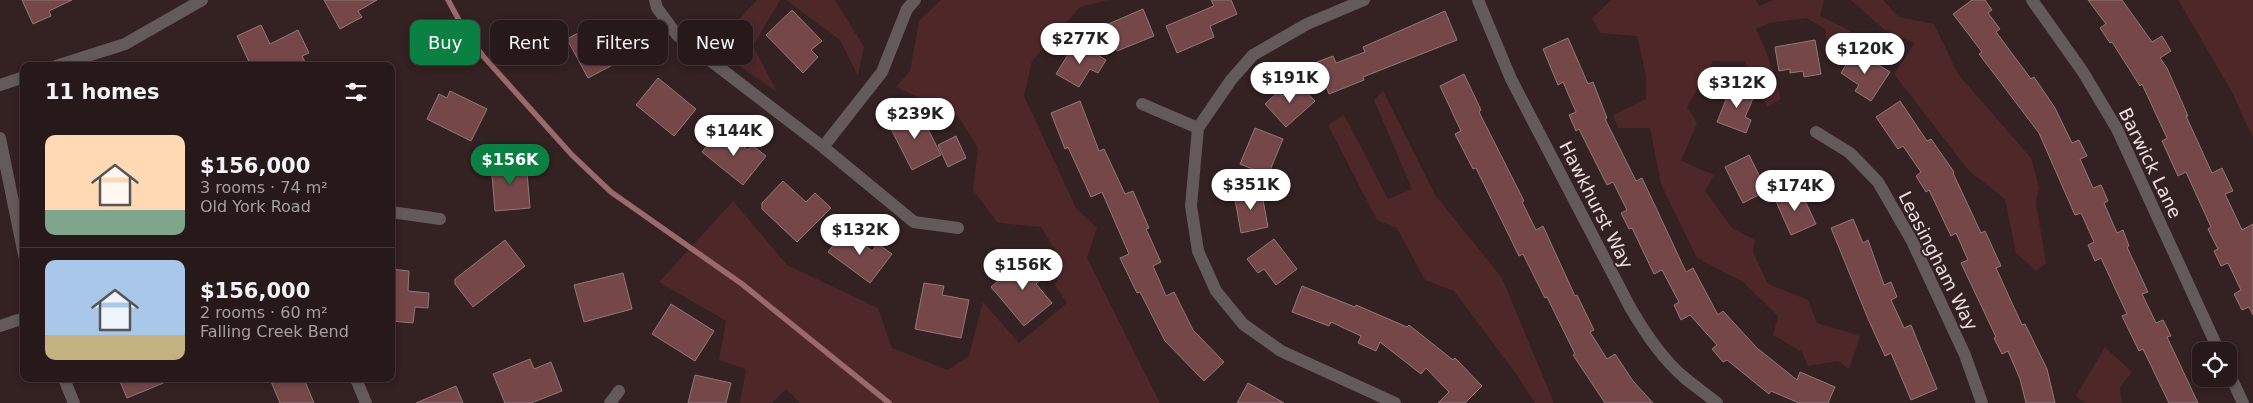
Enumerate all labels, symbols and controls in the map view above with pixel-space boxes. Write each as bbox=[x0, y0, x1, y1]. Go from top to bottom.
chip: Buy bbox=[410, 20, 480, 65]
chip: Rent bbox=[490, 20, 568, 65]
chip: Filters bbox=[578, 20, 668, 65]
chip: New bbox=[678, 20, 753, 65]
pin: $277K bbox=[1045, 22, 1115, 65]
text: $277K bbox=[1052, 29, 1108, 48]
pin: $120K bbox=[1830, 32, 1900, 75]
text: $120K bbox=[1837, 39, 1893, 58]
pin: $191K bbox=[1255, 62, 1325, 104]
pin: $312K bbox=[1702, 66, 1772, 109]
text: $191K bbox=[1262, 68, 1318, 87]
text: $312K bbox=[1709, 73, 1765, 92]
icon: filters bbox=[342, 78, 370, 106]
text: 11 homes bbox=[45, 80, 160, 104]
pin: $239K bbox=[880, 98, 950, 140]
text: $239K bbox=[887, 104, 943, 123]
street label: Barwick Lane bbox=[2115, 104, 2186, 221]
pin: $144K bbox=[699, 114, 769, 157]
text: $144K bbox=[706, 121, 762, 140]
street label: Hawkhurst Way bbox=[1555, 137, 1638, 272]
pin: $156K bbox=[475, 144, 545, 186]
text: $156K bbox=[482, 150, 538, 169]
text: $156,000 bbox=[200, 154, 310, 178]
icon: home bbox=[85, 155, 145, 215]
pin: $351K bbox=[1216, 168, 1286, 211]
pin: $174K bbox=[1760, 170, 1830, 212]
text: $351K bbox=[1223, 175, 1279, 194]
text: $174K bbox=[1767, 176, 1823, 195]
text: 3 rooms · 74 m² bbox=[200, 178, 328, 197]
street label: Leasingham Way bbox=[1894, 188, 1983, 334]
text: Old York Road bbox=[200, 197, 311, 216]
pin: $132K bbox=[825, 214, 895, 256]
text: $132K bbox=[832, 220, 888, 239]
pin: $156K bbox=[988, 248, 1058, 291]
text: $156K bbox=[995, 255, 1051, 274]
text: $156,000 bbox=[200, 279, 310, 303]
icon: home bbox=[85, 280, 145, 340]
text: 2 rooms · 60 m² bbox=[200, 303, 328, 322]
text: Falling Creek Bend bbox=[200, 322, 349, 341]
map controls bbox=[2192, 342, 2237, 387]
button: locate bbox=[2192, 342, 2237, 387]

